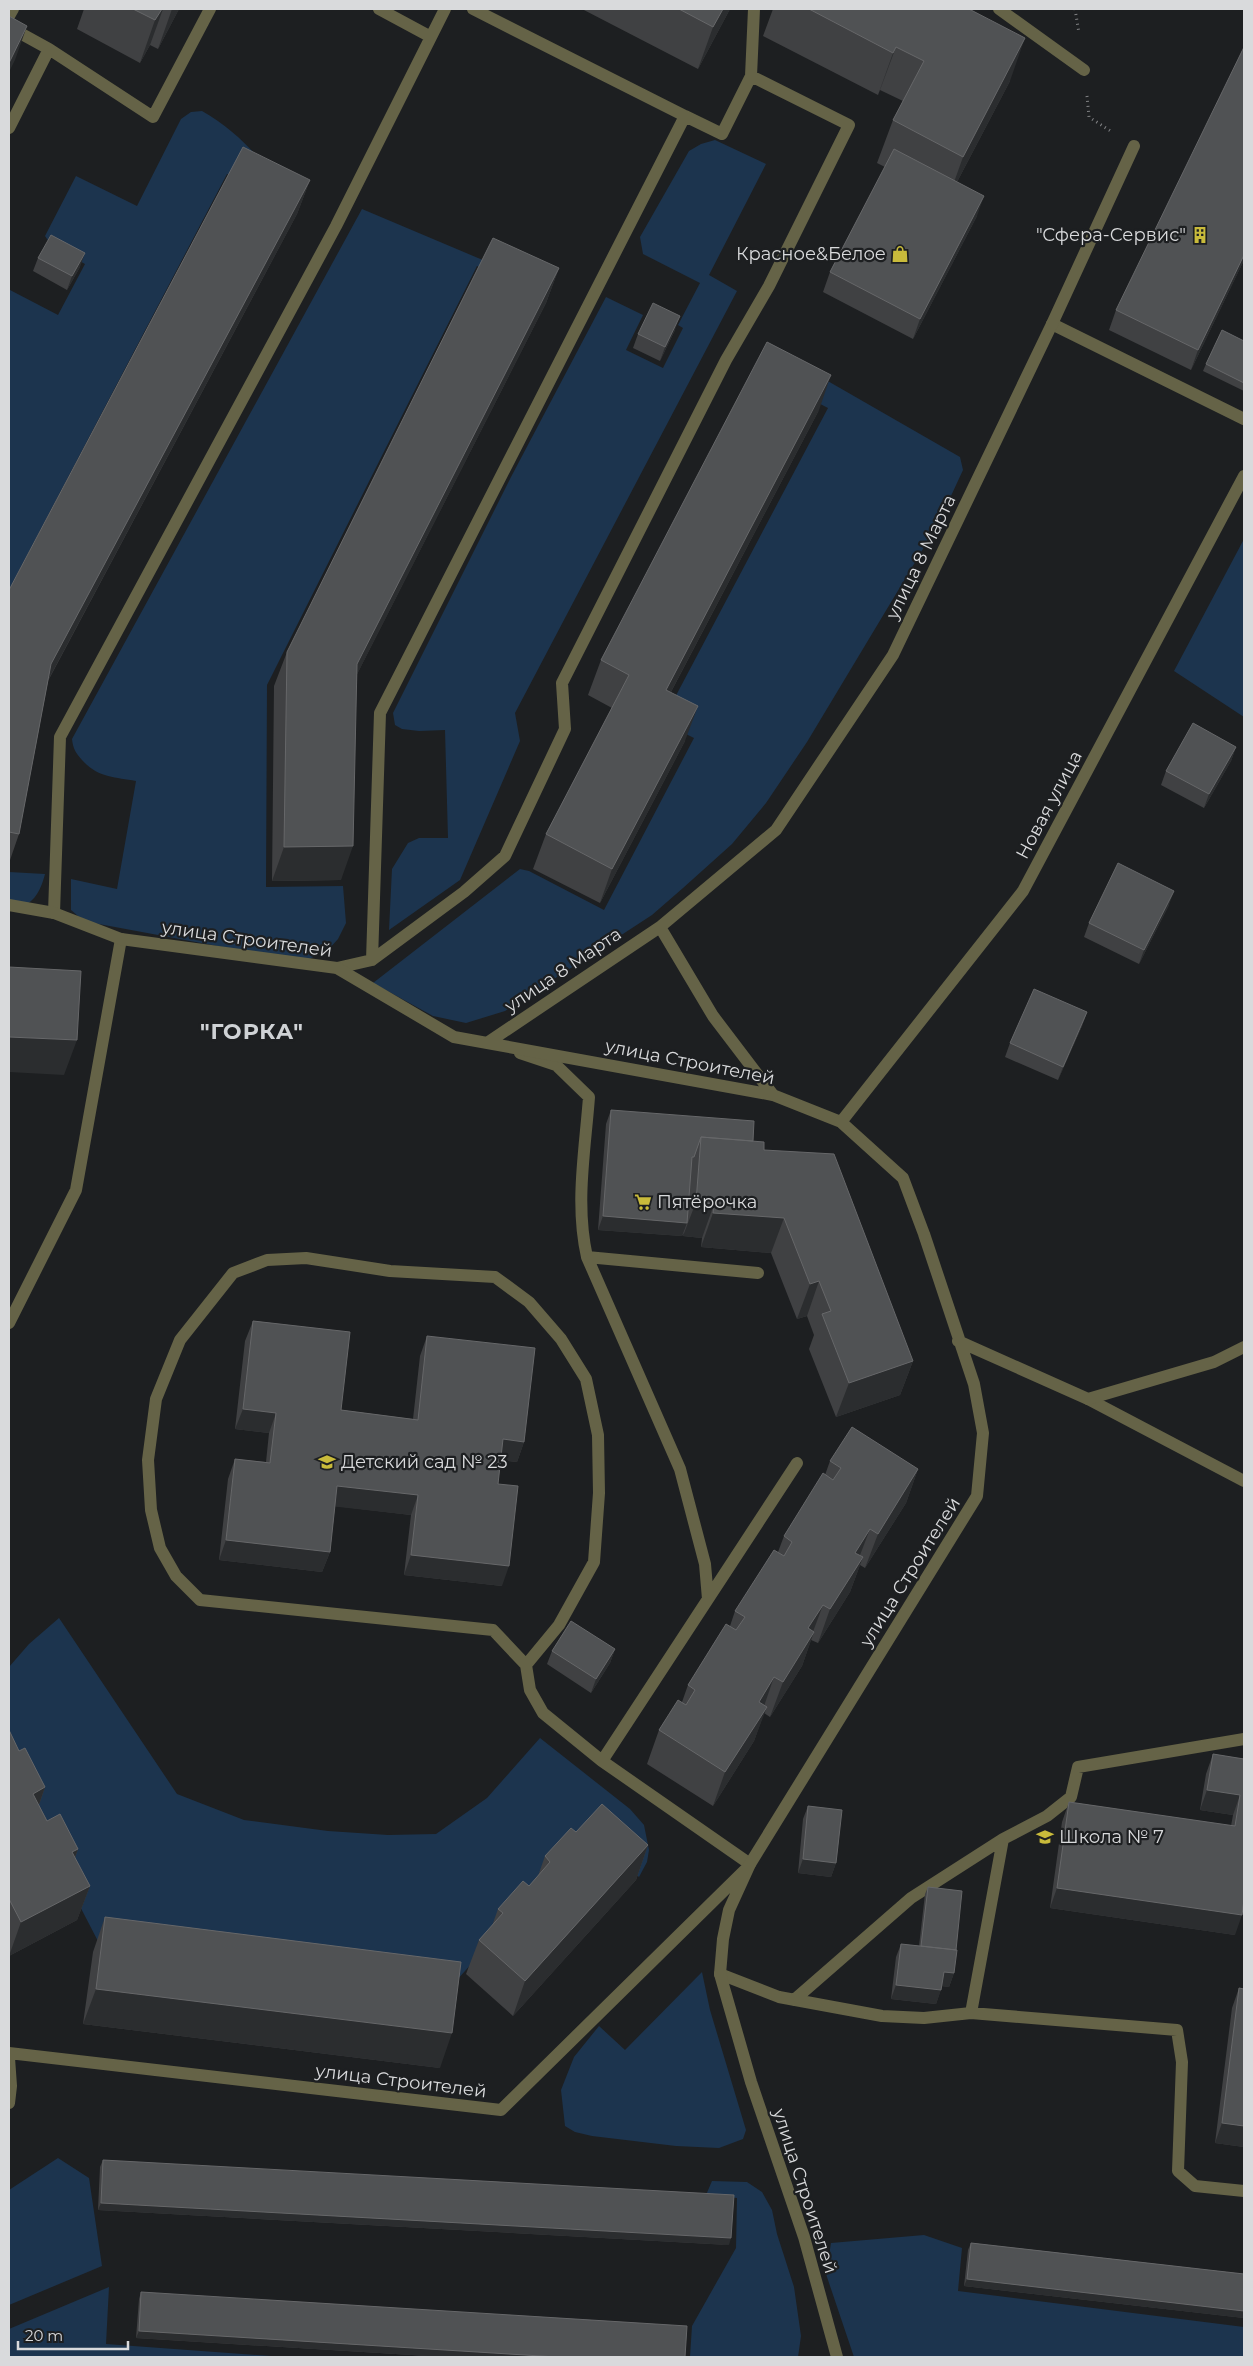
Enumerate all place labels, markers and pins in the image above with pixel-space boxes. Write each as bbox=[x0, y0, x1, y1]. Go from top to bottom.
place label: "Сфера-Сервис" bbox=[1036, 224, 1186, 246]
building icon: "Сфера-Сервис" bbox=[1190, 225, 1210, 245]
place label: Красное&Белое bbox=[736, 243, 886, 265]
shop icon: Красное&Белое bbox=[890, 244, 910, 264]
place label: Пятёрочка bbox=[657, 1191, 757, 1213]
supermarket icon: Пятёрочка bbox=[633, 1192, 653, 1212]
place label: Детский сад № 23 bbox=[341, 1451, 508, 1473]
school or university icon: Детский сад № 23 bbox=[317, 1452, 337, 1472]
place label: Школа № 7 bbox=[1059, 1826, 1164, 1848]
school or university icon: Школа № 7 bbox=[1035, 1827, 1055, 1847]

